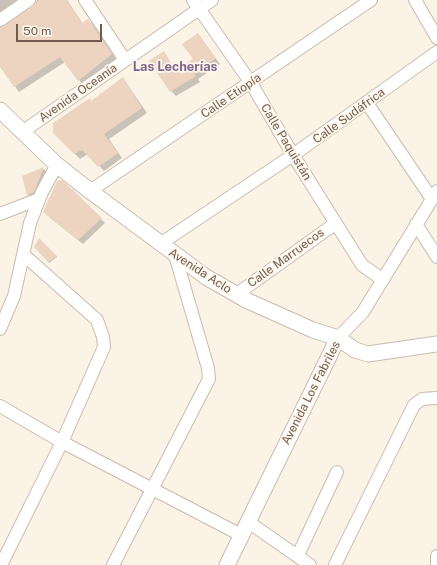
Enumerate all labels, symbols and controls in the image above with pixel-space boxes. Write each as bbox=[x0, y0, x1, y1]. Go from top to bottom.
scale bar bbox=[18, 16, 104, 42]
text: 50 m bbox=[23, 24, 51, 38]
district label: Las Lecherías bbox=[133, 59, 217, 75]
street label: Avenida Oceanía bbox=[36, 61, 120, 125]
street label: Calle Etiopía bbox=[198, 71, 264, 121]
street label: Calle Sudáfrica bbox=[310, 85, 388, 147]
street label: Calle Paquistán bbox=[257, 101, 315, 183]
street label: Calle Marruecos bbox=[245, 225, 327, 291]
street label: Avenida Aclo bbox=[166, 245, 234, 297]
street label: Avenida Los Fabriles bbox=[279, 339, 343, 447]

